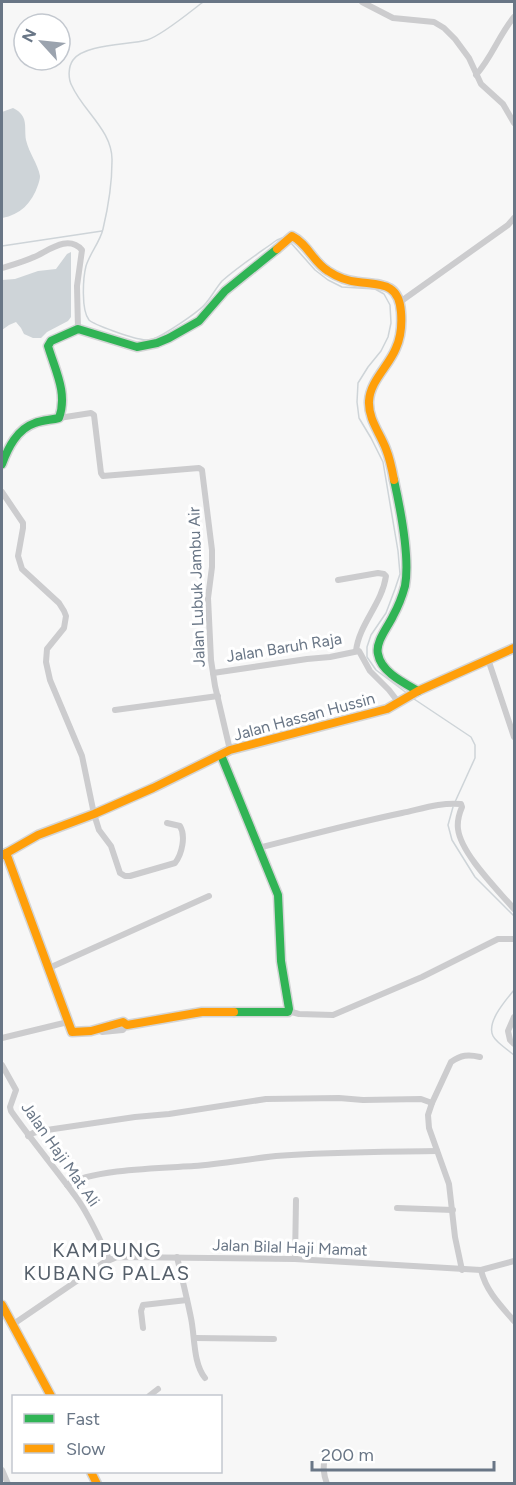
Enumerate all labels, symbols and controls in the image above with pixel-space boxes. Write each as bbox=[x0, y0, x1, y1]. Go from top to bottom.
north arrow bbox=[12, 12, 72, 72]
text: N bbox=[18, 26, 40, 45]
street label: Jalan Lubuk Jambu Air bbox=[184, 506, 209, 667]
street label: Jalan Baruh Raja bbox=[225, 629, 343, 666]
street label: Jalan Hassan Hussin bbox=[231, 688, 377, 744]
street label: Jalan Haji Mat Ali bbox=[18, 1099, 104, 1210]
street label: Jalan Bilal Haji Mamat bbox=[212, 1235, 368, 1260]
district label: KAMPUNG KUBANG PALAS bbox=[23, 1238, 191, 1285]
legend bbox=[12, 1395, 222, 1473]
text: Fast bbox=[66, 1408, 100, 1430]
scale bar bbox=[312, 1434, 494, 1472]
text: Slow bbox=[66, 1438, 105, 1460]
text: 200 m bbox=[321, 1444, 374, 1466]

